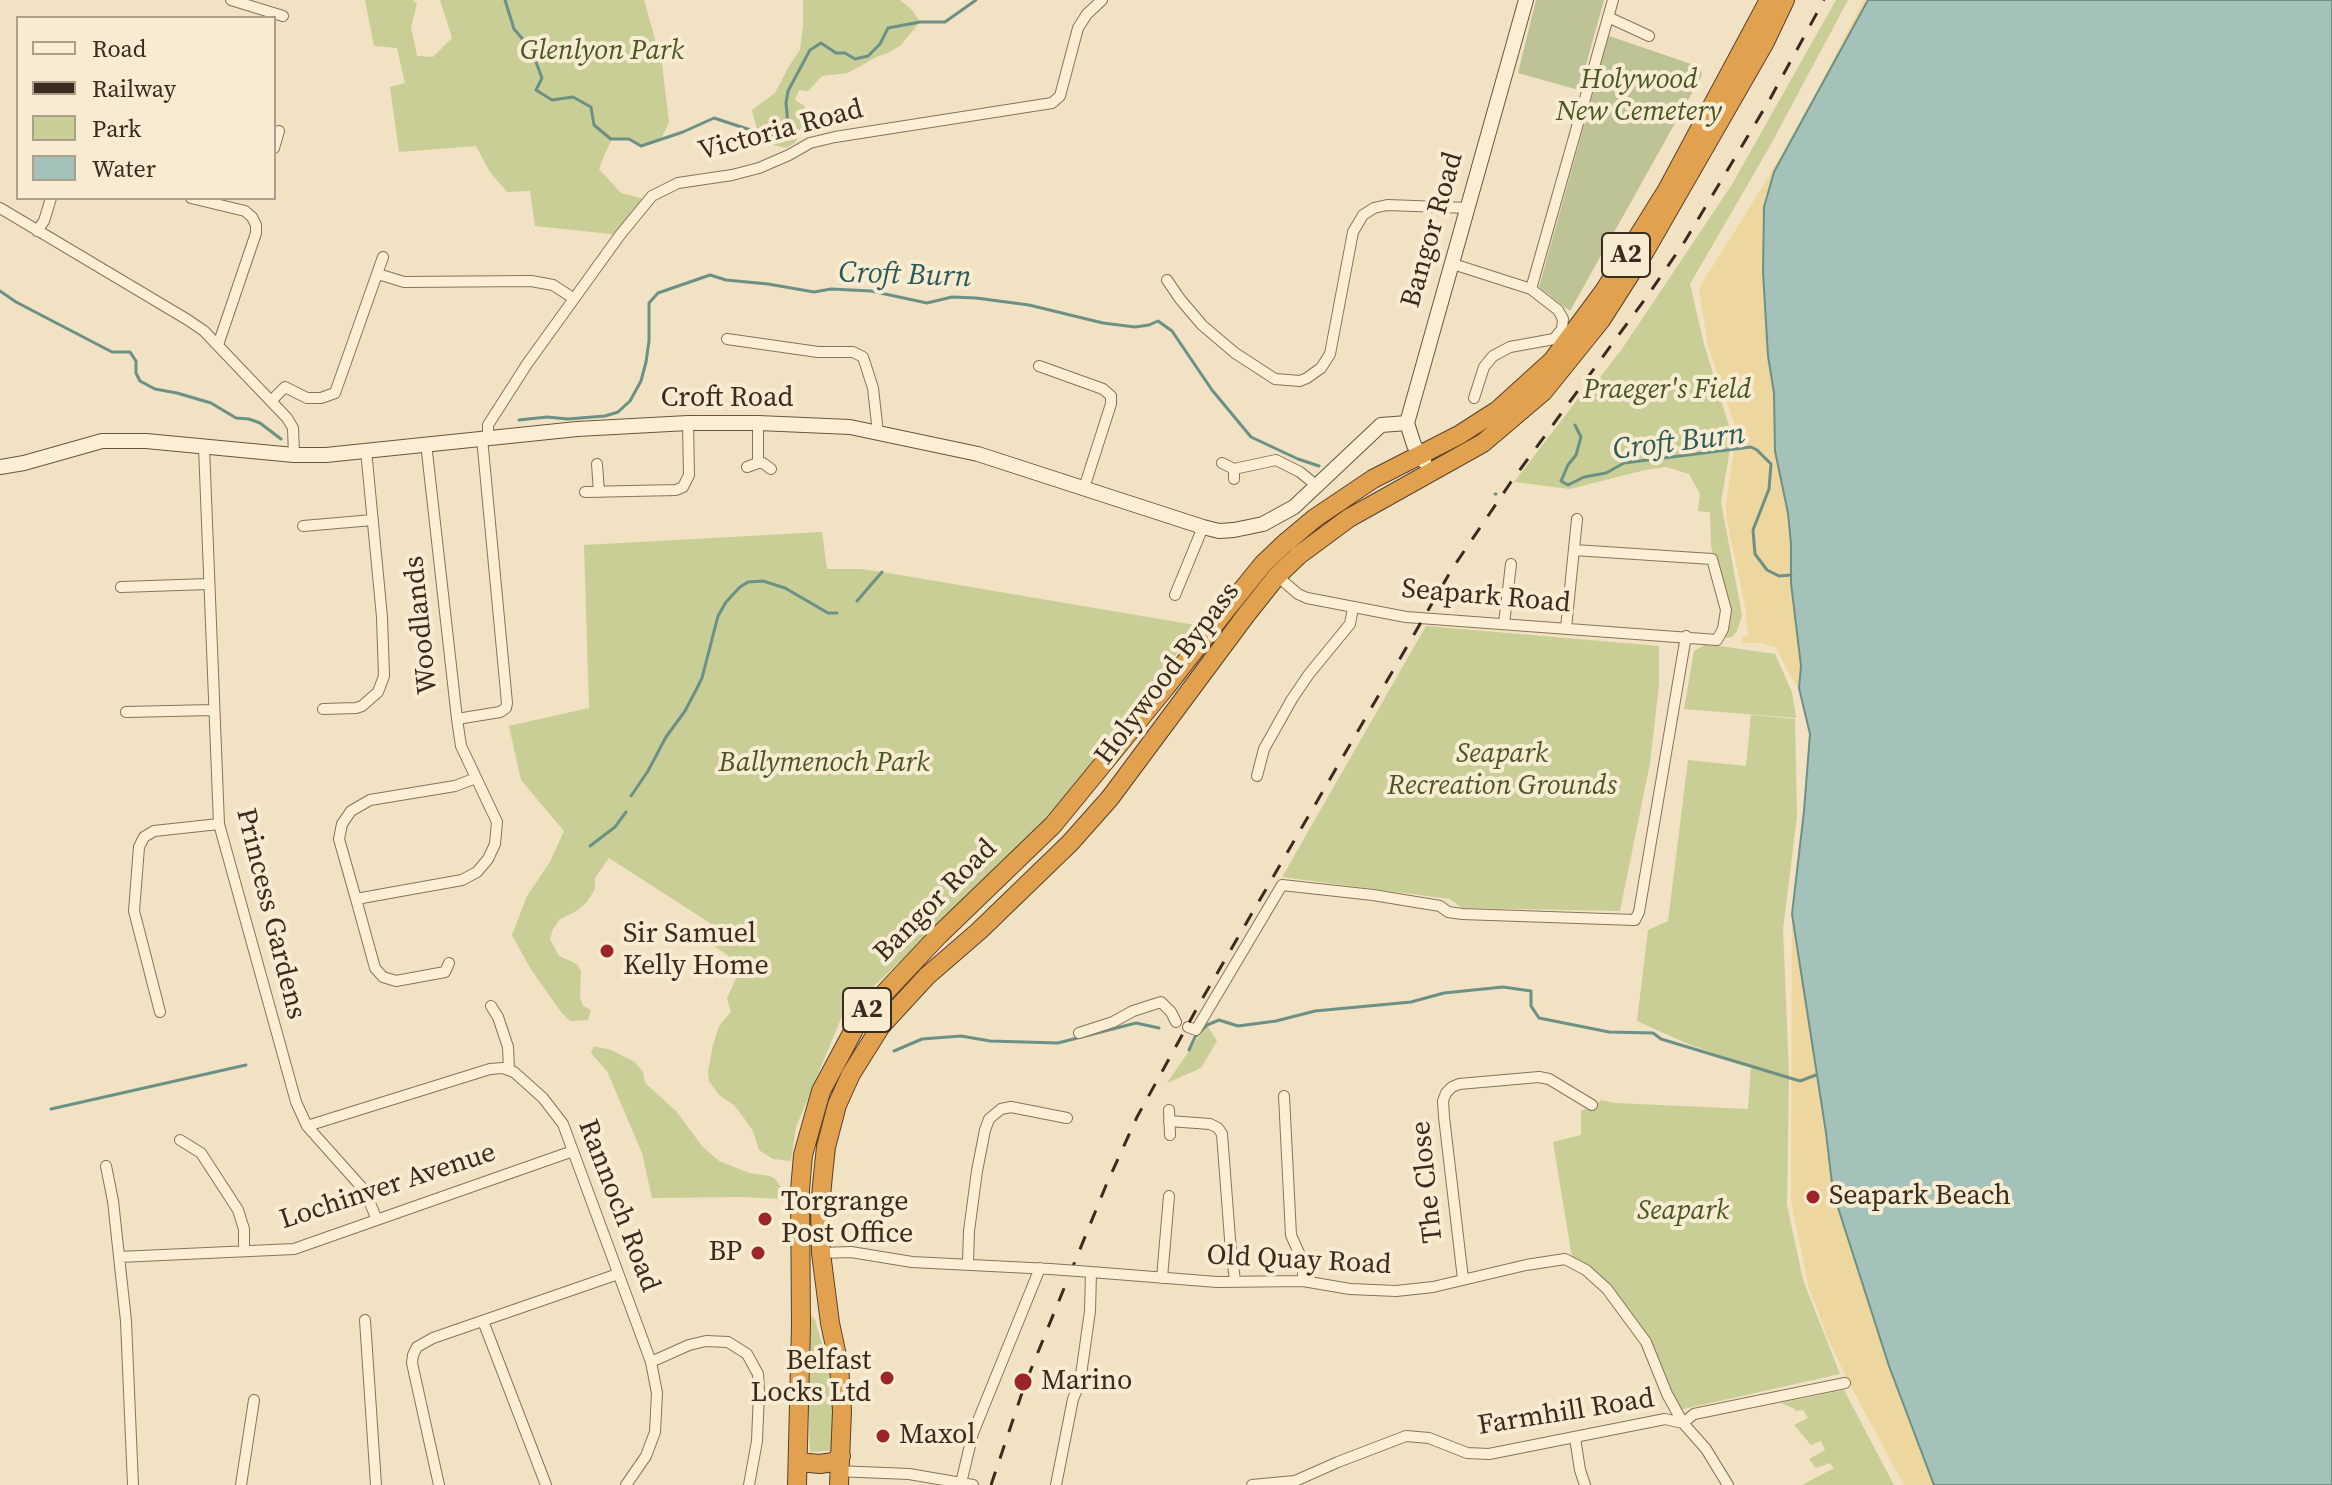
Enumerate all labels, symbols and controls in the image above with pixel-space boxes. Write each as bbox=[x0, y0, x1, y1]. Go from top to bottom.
legend bbox=[16, 16, 276, 200]
text: Road bbox=[92, 32, 146, 65]
park label: Glenlyon Park bbox=[520, 35, 684, 69]
park label: Holywood New Cemetery bbox=[1556, 64, 1722, 130]
text: Railway bbox=[92, 72, 176, 105]
street label: Victoria Road bbox=[695, 93, 867, 169]
text: Park bbox=[92, 112, 141, 145]
street label: Bangor Road bbox=[1395, 148, 1471, 312]
text: Water bbox=[92, 152, 156, 185]
road number: A2 bbox=[1602, 233, 1650, 277]
water label: Croft Burn bbox=[838, 256, 972, 296]
park label: Praeger's Field bbox=[1583, 374, 1751, 408]
street label: Croft Road bbox=[661, 382, 793, 416]
water label: Croft Burn bbox=[1611, 417, 1747, 469]
street label: Woodlands bbox=[398, 554, 446, 696]
street label: Seapark Road bbox=[1400, 573, 1572, 621]
street label: Holywood Bypass bbox=[1088, 576, 1248, 772]
park label: Seapark Recreation Grounds bbox=[1387, 738, 1617, 804]
park label: Ballymenoch Park bbox=[719, 747, 929, 781]
street label: Princess Gardens bbox=[228, 805, 312, 1023]
street label: Bangor Road bbox=[868, 833, 1004, 969]
place label: Sir Samuel Kelly Home bbox=[623, 918, 769, 984]
marker: Sir Samuel Kelly Home bbox=[598, 942, 616, 960]
road number: A2 bbox=[843, 988, 891, 1032]
street label: Rannoch Road bbox=[570, 1115, 666, 1297]
street label: The Close bbox=[1405, 1119, 1451, 1245]
street label: Lochinver Avenue bbox=[276, 1136, 500, 1238]
place label: Seapark Beach bbox=[1829, 1180, 2011, 1214]
place label: Torgrange Post Office bbox=[781, 1186, 913, 1252]
marker: Seapark Beach bbox=[1804, 1188, 1822, 1206]
park label: Seapark bbox=[1637, 1195, 1729, 1229]
marker: Torgrange Post Office bbox=[756, 1210, 774, 1228]
place label: BP bbox=[709, 1236, 742, 1270]
street label: Old Quay Road bbox=[1206, 1239, 1392, 1283]
marker: BP bbox=[749, 1244, 767, 1262]
place label: Belfast Locks Ltd bbox=[750, 1345, 871, 1411]
place label: Marino bbox=[1041, 1365, 1132, 1399]
marker: Belfast Locks Ltd bbox=[878, 1369, 896, 1387]
marker: Marino bbox=[1012, 1371, 1034, 1393]
street label: Farmhill Road bbox=[1475, 1382, 1657, 1444]
place label: Maxol bbox=[899, 1419, 976, 1453]
marker: Maxol bbox=[874, 1427, 892, 1445]

